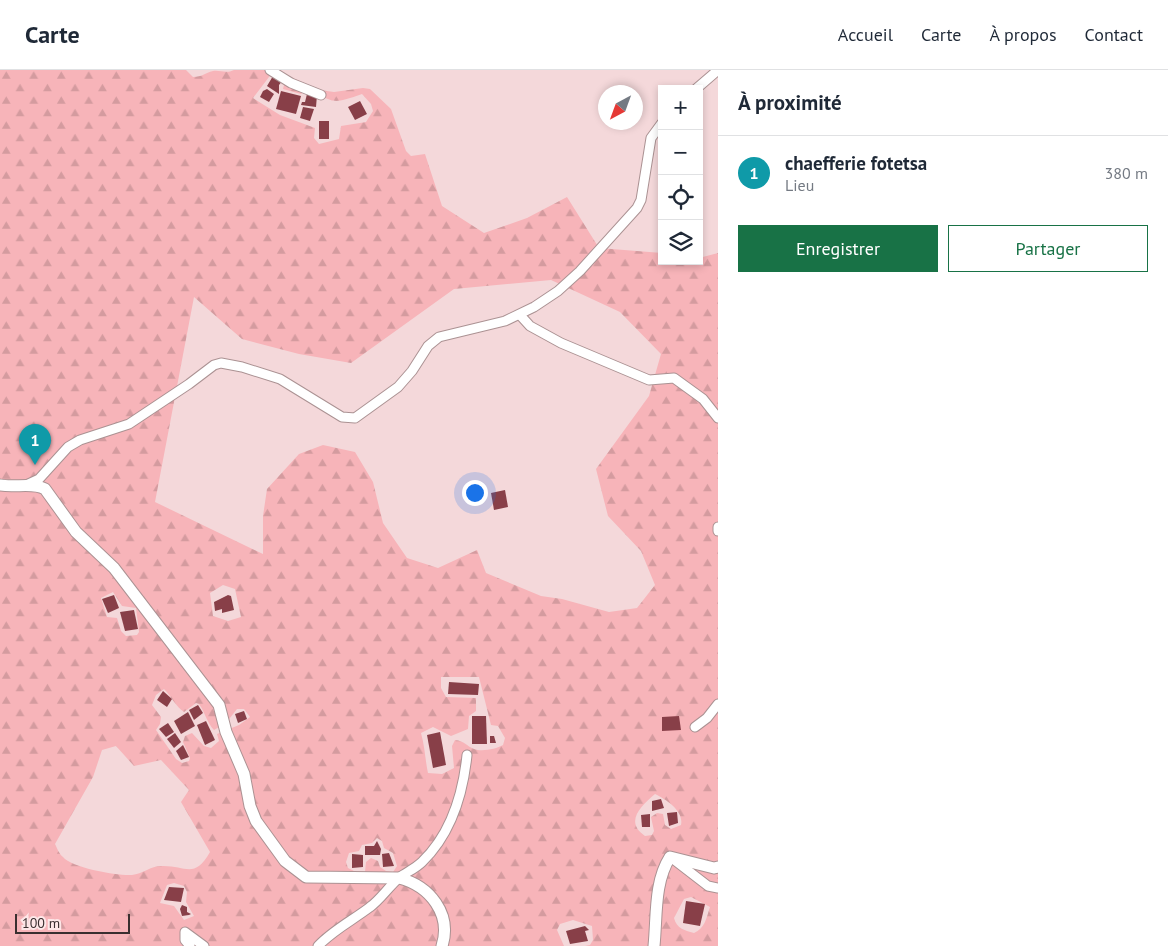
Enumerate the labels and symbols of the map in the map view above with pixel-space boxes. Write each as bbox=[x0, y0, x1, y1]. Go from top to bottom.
north arrow bbox=[598, 85, 643, 130]
pin: 1 bbox=[19, 424, 51, 465]
your location bbox=[462, 480, 488, 506]
scale bar bbox=[15, 911, 130, 934]

